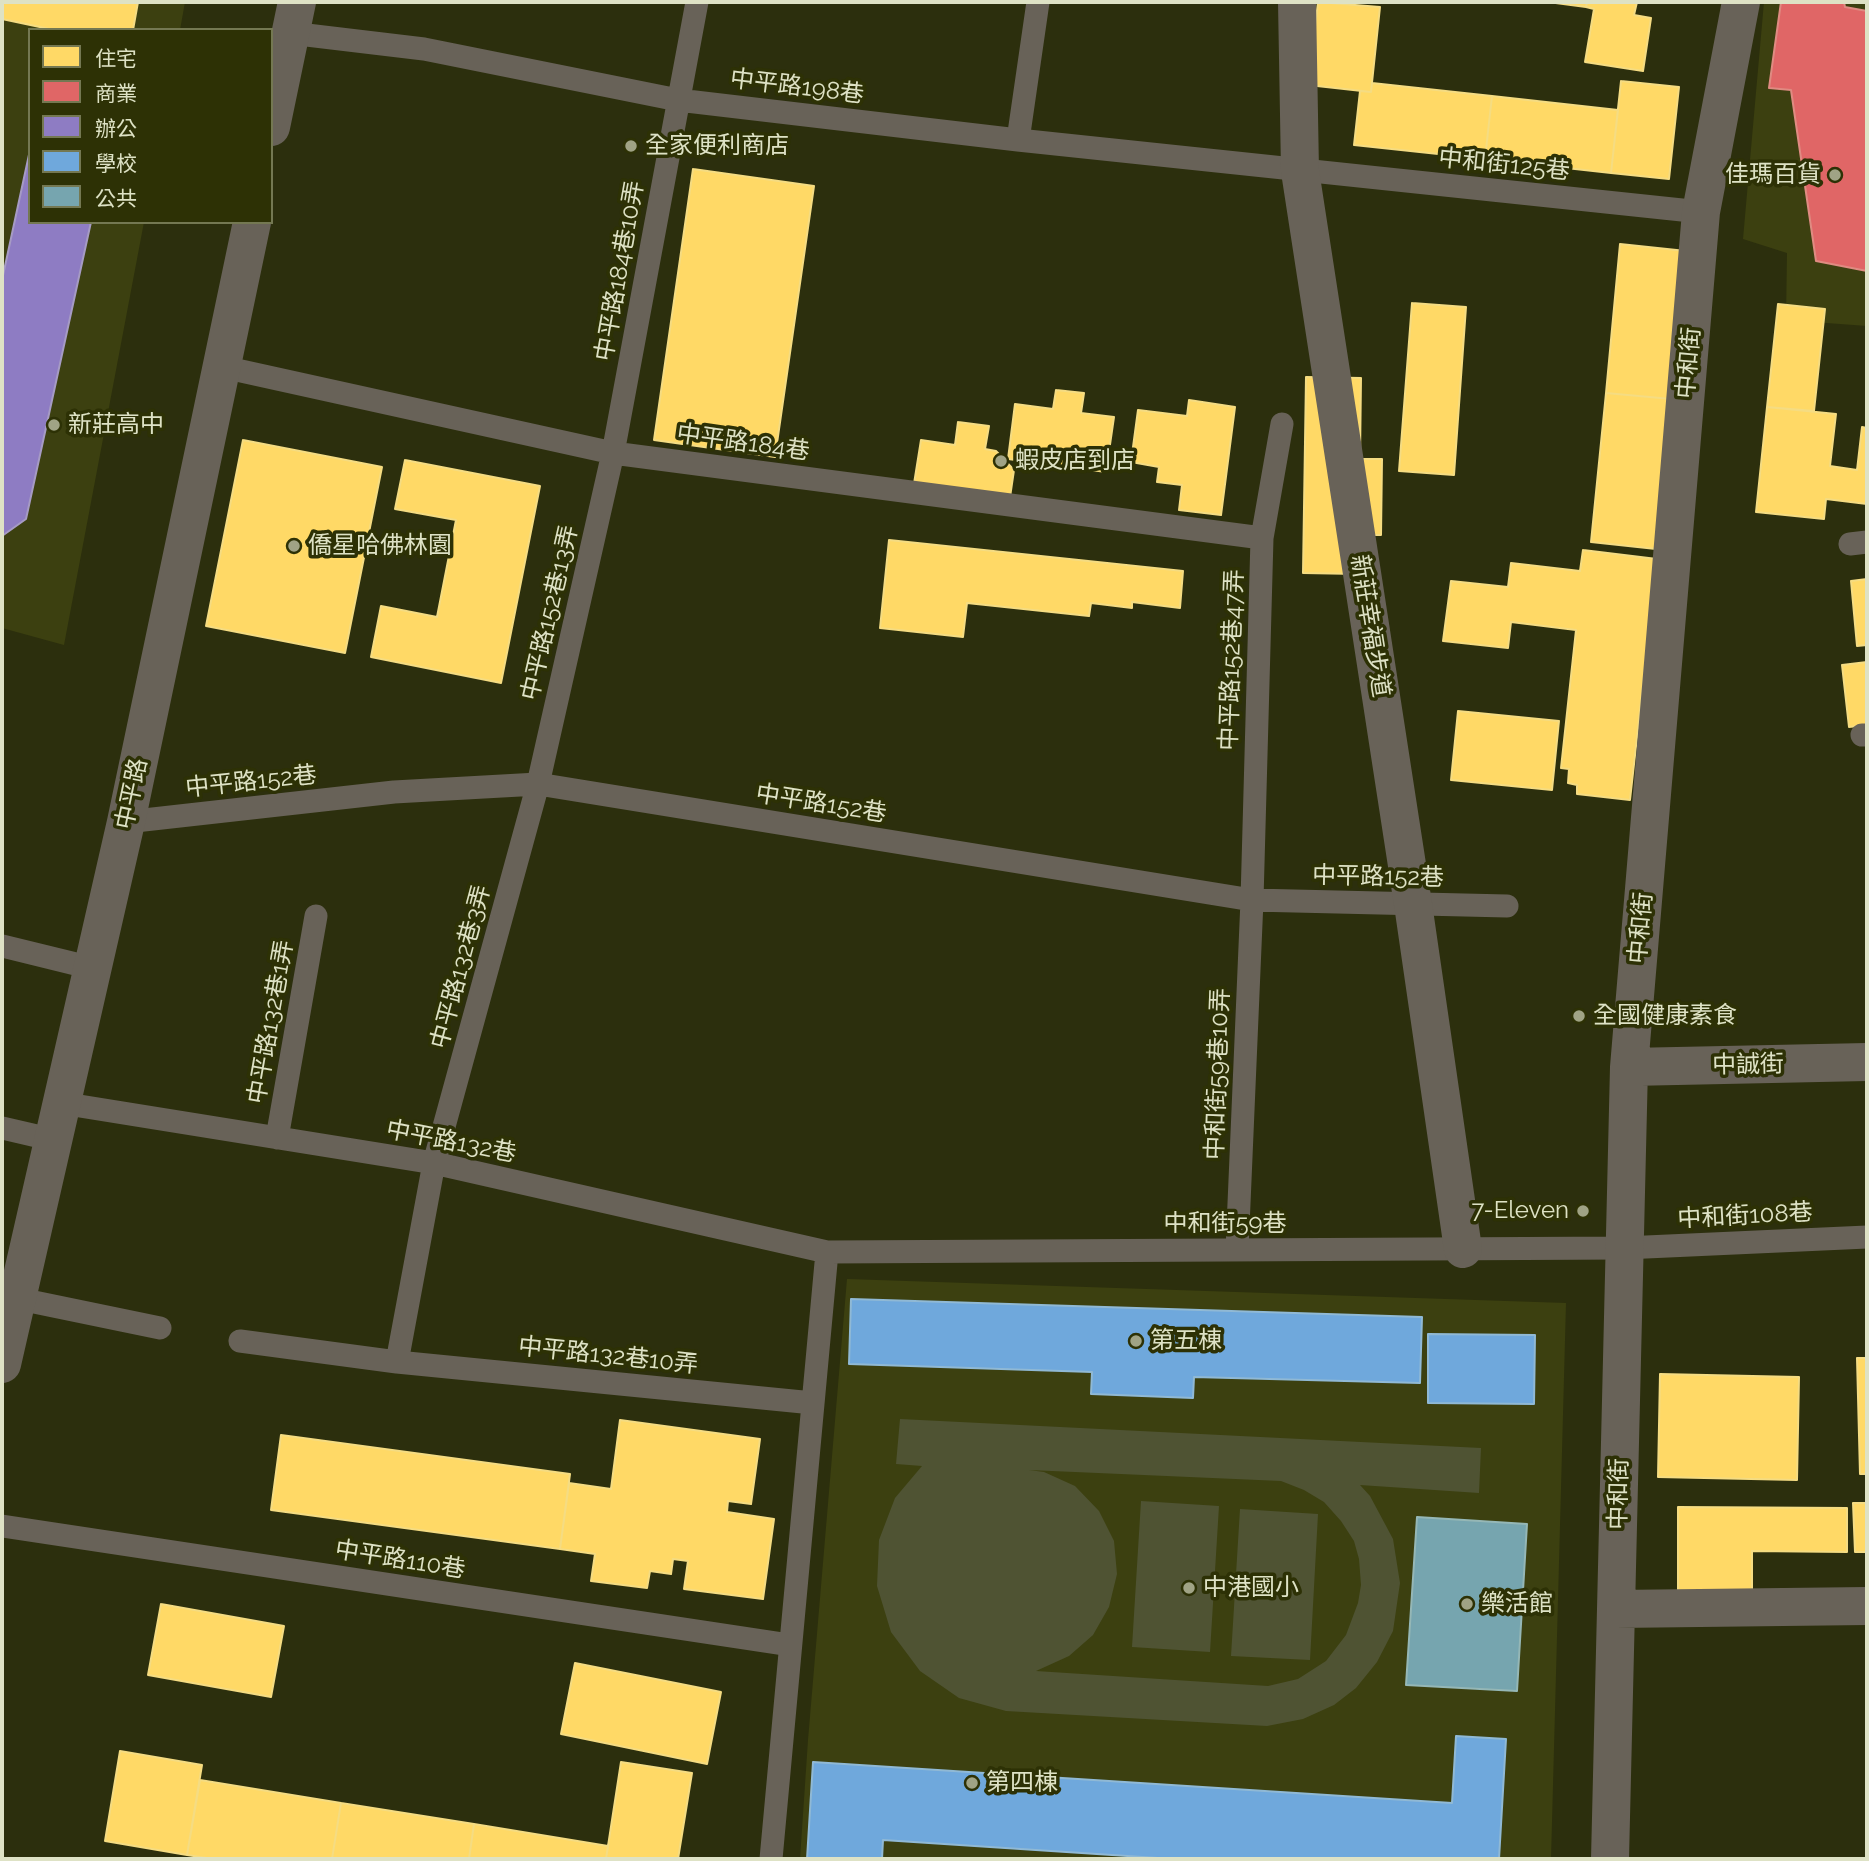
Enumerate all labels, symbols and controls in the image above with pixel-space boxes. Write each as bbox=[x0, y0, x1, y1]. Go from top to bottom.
legend bbox=[28, 28, 273, 224]
text: 住宅 bbox=[95, 46, 137, 71]
street label: 中平路198巷 bbox=[728, 65, 866, 109]
text: 商業 bbox=[95, 81, 137, 106]
text: 辦公 bbox=[95, 116, 137, 141]
place label: 全家便利商店 bbox=[645, 132, 789, 160]
marker: 全家便利商店 bbox=[623, 138, 639, 154]
street label: 中和街125巷 bbox=[1437, 144, 1571, 186]
text: 學校 bbox=[95, 151, 137, 176]
place label: 佳瑪百貨 bbox=[1725, 161, 1821, 189]
marker: 佳瑪百貨 bbox=[1827, 167, 1843, 183]
street label: 中平路184巷10弄 bbox=[590, 179, 650, 363]
text: 公共 bbox=[95, 186, 137, 211]
street label: 中和街 bbox=[1672, 326, 1706, 400]
place label: 新莊高中 bbox=[68, 411, 164, 439]
marker: 新莊高中 bbox=[46, 417, 62, 433]
street label: 中平路184巷 bbox=[675, 419, 811, 467]
place label: 蝦皮店到店 bbox=[1015, 447, 1135, 475]
marker: 蝦皮店到店 bbox=[993, 453, 1009, 469]
street label: 中平路152巷13弄 bbox=[516, 523, 584, 703]
place label: 僑星哈佛林園 bbox=[308, 532, 452, 560]
marker: 僑星哈佛林園 bbox=[286, 538, 302, 554]
street label: 新莊幸福步道 bbox=[1345, 553, 1395, 699]
street label: 中平路152巷47弄 bbox=[1214, 569, 1250, 751]
street label: 中平路 bbox=[110, 756, 154, 832]
street label: 中平路152巷 bbox=[184, 761, 318, 803]
street label: 中平路152巷 bbox=[754, 779, 888, 829]
street label: 中平路152巷 bbox=[1312, 861, 1444, 893]
street label: 中平路132巷3弄 bbox=[425, 882, 497, 1052]
street label: 中和街 bbox=[1624, 891, 1658, 965]
street label: 中平路132巷1弄 bbox=[242, 938, 300, 1106]
street label: 中和街59巷10弄 bbox=[1201, 987, 1235, 1161]
place label: 全國健康素食 bbox=[1593, 1002, 1737, 1030]
marker: 全國健康素食 bbox=[1571, 1008, 1587, 1024]
street label: 中誠街 bbox=[1712, 1050, 1784, 1080]
street label: 中平路132巷 bbox=[384, 1115, 518, 1169]
place label: 7-Eleven bbox=[1471, 1197, 1569, 1225]
street label: 中和街108巷 bbox=[1677, 1198, 1813, 1234]
marker: 7-Eleven bbox=[1575, 1203, 1591, 1219]
street label: 中和街59巷 bbox=[1163, 1210, 1287, 1238]
place label: 第五棟 bbox=[1150, 1327, 1222, 1355]
street label: 中平路132巷10弄 bbox=[517, 1332, 699, 1380]
marker: 第五棟 bbox=[1128, 1333, 1144, 1349]
street label: 中和街 bbox=[1604, 1458, 1634, 1530]
street label: 中平路110巷 bbox=[333, 1536, 467, 1584]
place label: 中港國小 bbox=[1203, 1574, 1299, 1602]
marker: 中港國小 bbox=[1181, 1580, 1197, 1596]
place label: 樂活館 bbox=[1481, 1590, 1553, 1618]
marker: 樂活館 bbox=[1459, 1596, 1475, 1612]
place label: 第四棟 bbox=[986, 1769, 1058, 1797]
marker: 第四棟 bbox=[964, 1775, 980, 1791]

